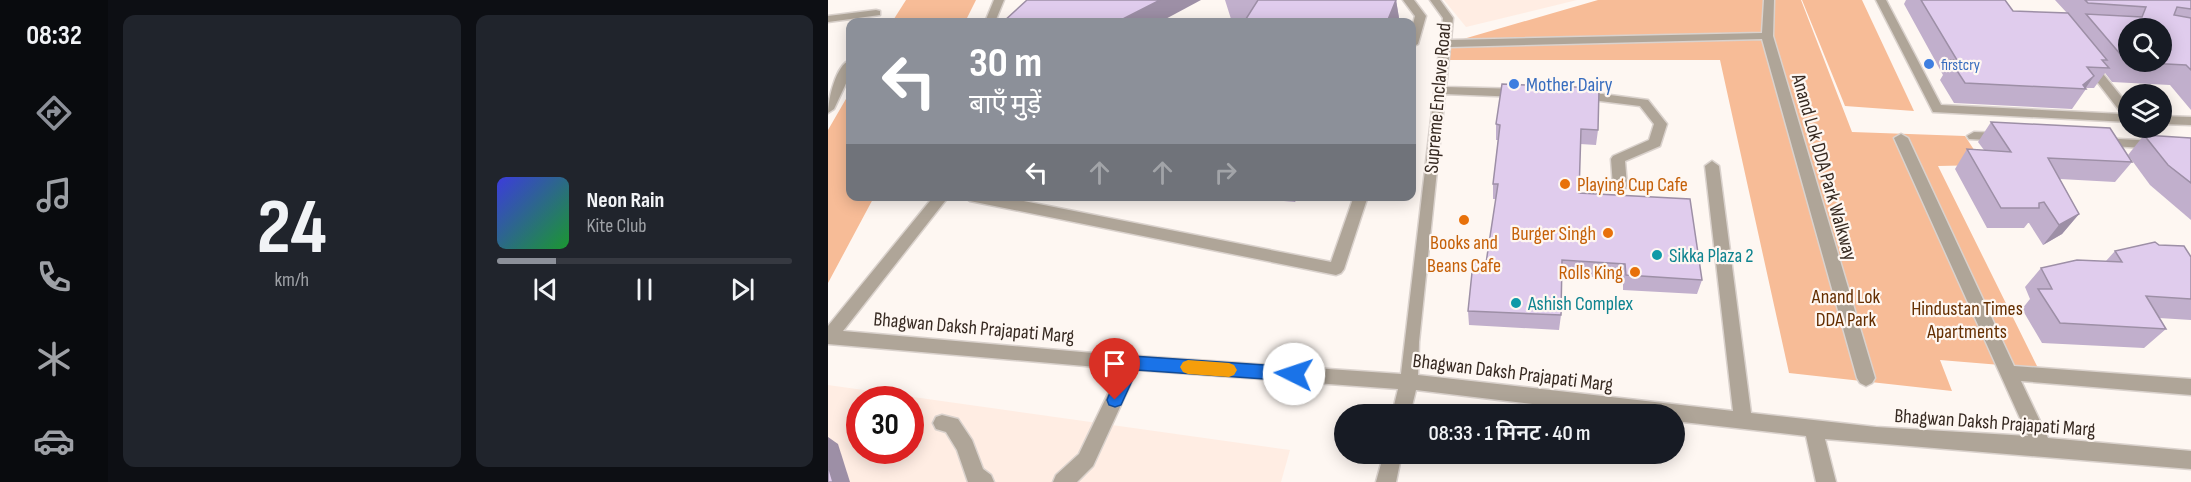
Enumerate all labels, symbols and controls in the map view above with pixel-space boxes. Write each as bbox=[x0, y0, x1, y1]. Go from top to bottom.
map controls bbox=[2118, 18, 2172, 138]
button: search bbox=[2118, 18, 2172, 72]
text: 08:32 bbox=[26, 20, 82, 52]
street label: Supreme Enclave Road bbox=[1419, 22, 1457, 174]
text: 30 m bbox=[969, 38, 1042, 89]
icon: left bbox=[870, 42, 948, 120]
place label: firstcry bbox=[1941, 56, 1980, 75]
marker: firstcry bbox=[1922, 57, 1936, 71]
street label: Anand Lok DDA Park Walkway bbox=[1786, 70, 1862, 264]
place label: Mother Dairy bbox=[1526, 73, 1613, 97]
marker: Mother Dairy bbox=[1507, 77, 1521, 91]
button: layers bbox=[2118, 84, 2172, 138]
text: बाएँ मुड़ें bbox=[969, 89, 1041, 121]
icon: directions bbox=[33, 92, 75, 134]
icon: left bbox=[1020, 156, 1053, 189]
icon: ahead bbox=[1083, 156, 1116, 189]
icon: ahead bbox=[1146, 156, 1179, 189]
icon: right bbox=[1209, 156, 1242, 189]
place label: Playing Cup Cafe bbox=[1577, 173, 1688, 197]
icon: music bbox=[33, 174, 75, 216]
marker: Playing Cup Cafe bbox=[1558, 177, 1572, 191]
text: 24 bbox=[257, 182, 327, 275]
text: Neon Rain bbox=[587, 187, 664, 214]
marker: Books and Beans Cafe bbox=[1457, 213, 1471, 227]
text: Kite Club bbox=[587, 214, 647, 238]
place label: Burger Singh bbox=[1511, 222, 1596, 246]
marker: Burger Singh bbox=[1601, 226, 1615, 240]
place label: Books and Beans Cafe bbox=[1427, 231, 1501, 278]
place label: Sikka Plaza 2 bbox=[1669, 244, 1754, 268]
marker: Sikka Plaza 2 bbox=[1650, 248, 1664, 262]
icon: phone bbox=[33, 256, 75, 298]
place label: Rolls King bbox=[1559, 261, 1623, 285]
marker: Rolls King bbox=[1628, 265, 1642, 279]
text: km/h bbox=[274, 268, 309, 292]
icon: previous bbox=[529, 273, 562, 306]
icon: pause bbox=[628, 273, 661, 306]
icon: next bbox=[726, 273, 759, 306]
park label: Anand Lok DDA Park bbox=[1811, 285, 1881, 332]
place label: Ashish Complex bbox=[1527, 292, 1634, 316]
marker: Ashish Complex bbox=[1509, 296, 1523, 310]
park label: Hindustan Times Apartments bbox=[1911, 297, 2023, 344]
street label: Bhagwan Daksh Prajapati Marg bbox=[872, 307, 1075, 349]
icon: climate bbox=[33, 338, 75, 380]
pin bbox=[1089, 338, 1140, 400]
position arrow bbox=[1262, 342, 1326, 406]
icon: arrive bbox=[1098, 347, 1131, 380]
street label: Bhagwan Daksh Prajapati Marg bbox=[1411, 349, 1614, 397]
speed limit sign: 30 bbox=[846, 386, 924, 464]
street label: Bhagwan Daksh Prajapati Marg bbox=[1894, 404, 2096, 442]
icon: car bbox=[33, 420, 75, 462]
text: 08:33 · 1 मिनट · 40 m bbox=[1429, 420, 1590, 447]

